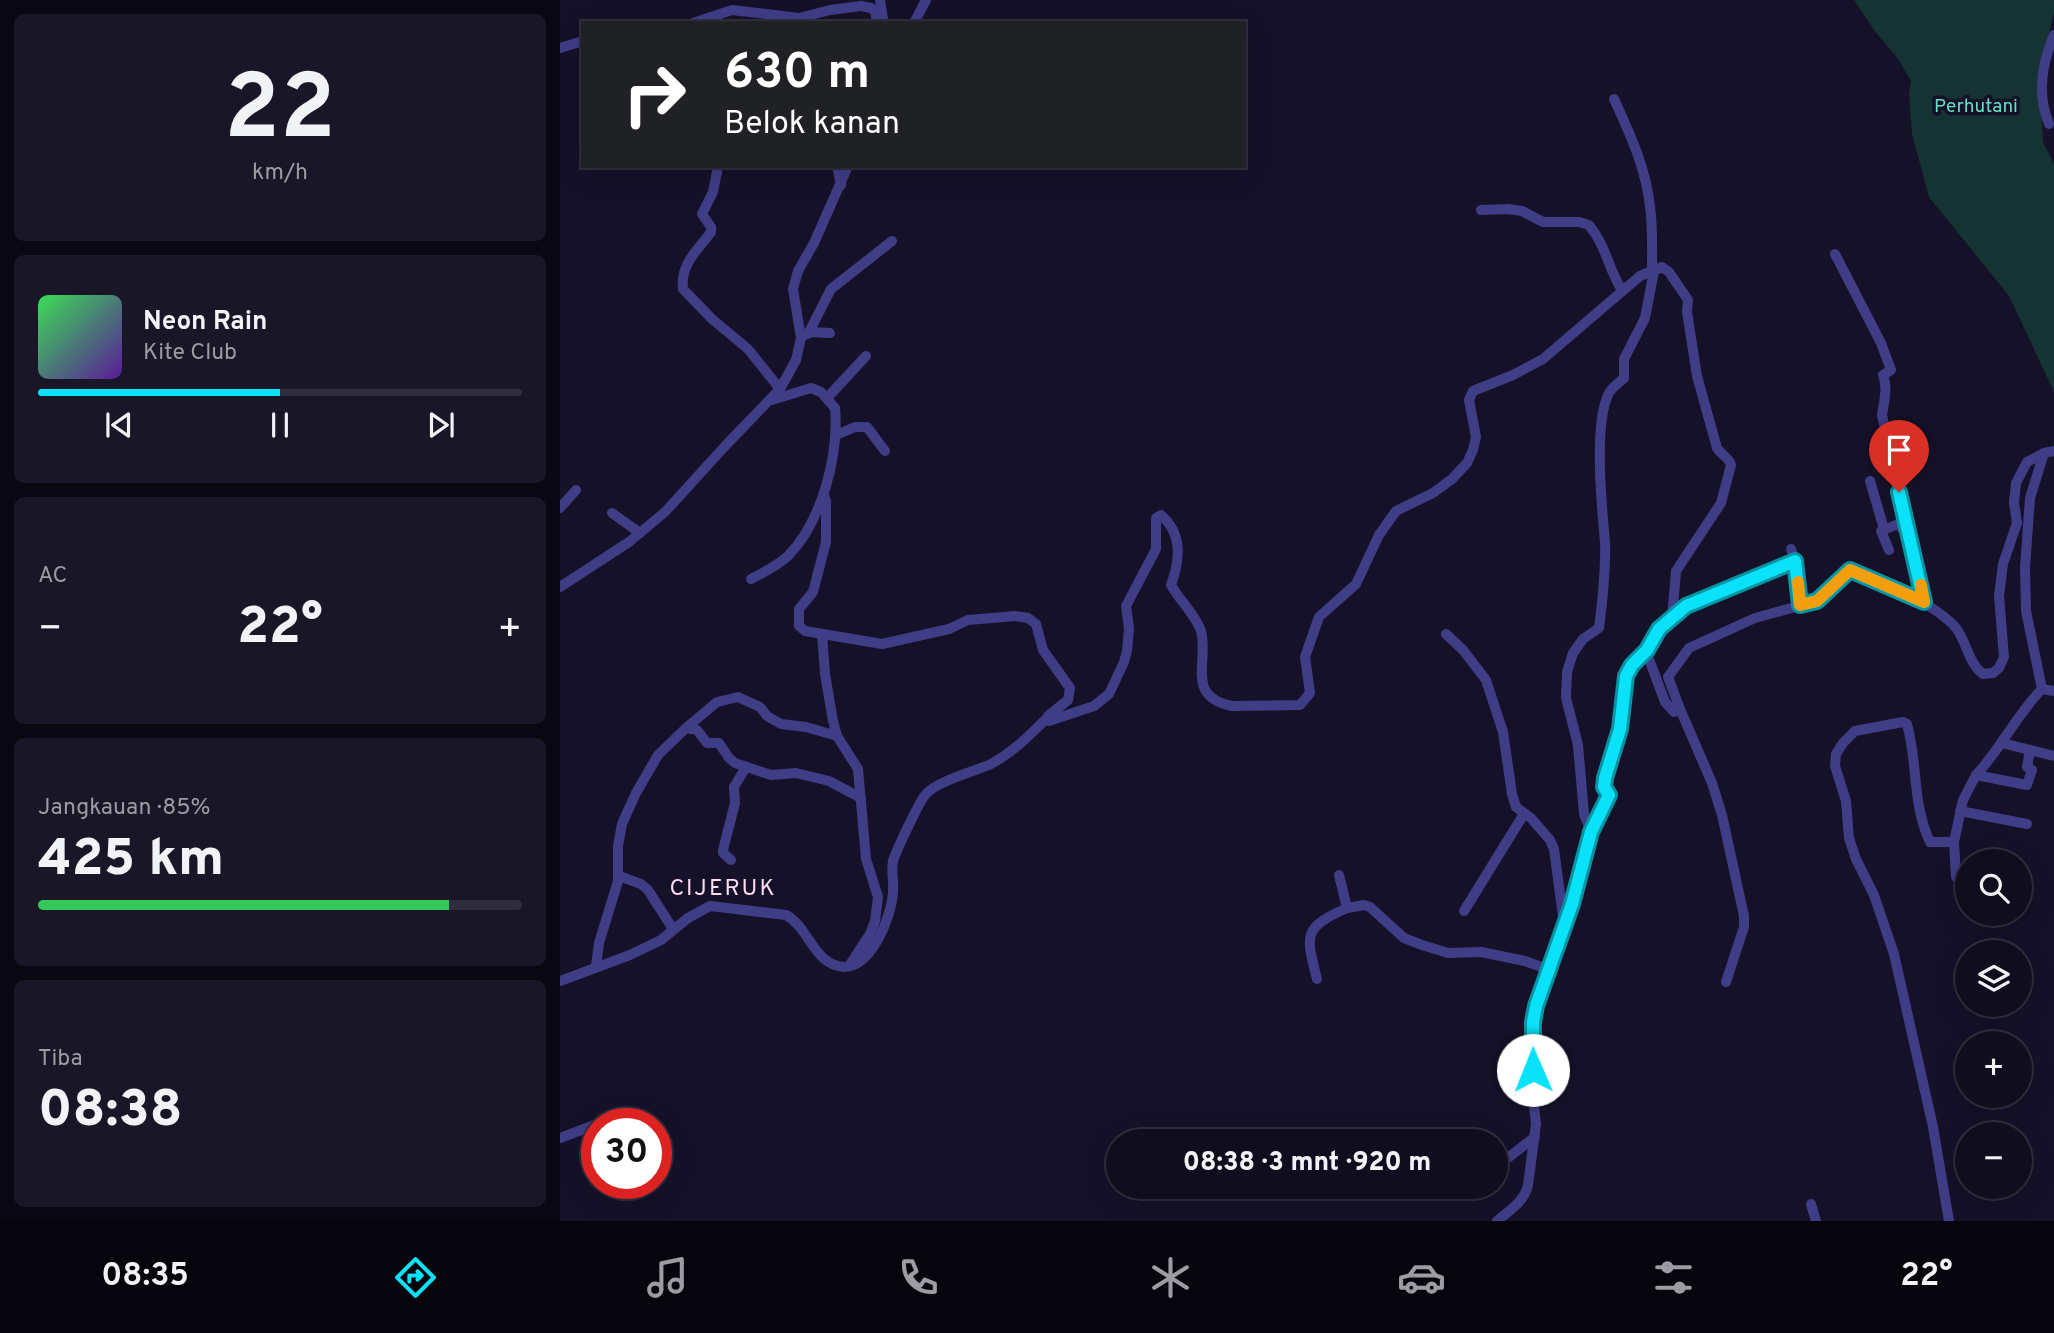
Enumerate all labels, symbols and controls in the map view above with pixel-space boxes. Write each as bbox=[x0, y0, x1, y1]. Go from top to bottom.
text: 630 m bbox=[724, 44, 870, 106]
icon: right bbox=[609, 49, 700, 140]
text: 22 bbox=[224, 56, 336, 171]
park label: Perhutani bbox=[1934, 95, 2018, 119]
text: Belok kanan bbox=[724, 105, 900, 145]
text: km/h bbox=[252, 159, 308, 188]
text: Neon Rain bbox=[143, 306, 268, 339]
text: Kite Club bbox=[143, 339, 237, 368]
icon: previous bbox=[100, 406, 138, 444]
icon: pause bbox=[261, 406, 299, 444]
icon: next bbox=[422, 406, 460, 444]
pin bbox=[1869, 420, 1929, 492]
icon: arrive bbox=[1880, 431, 1918, 469]
text: AC bbox=[38, 562, 67, 591]
text: 22° bbox=[237, 596, 323, 662]
text: − bbox=[38, 606, 63, 655]
text: + bbox=[497, 606, 522, 655]
text: Jangkauan · 85% bbox=[38, 794, 211, 823]
text: 425 km bbox=[38, 828, 224, 894]
map controls bbox=[1955, 849, 2032, 1199]
button: search bbox=[1955, 849, 2032, 926]
district label: CIJERUK bbox=[669, 875, 777, 904]
button: layers bbox=[1955, 940, 2032, 1017]
button: + bbox=[1955, 1031, 2032, 1108]
position arrow bbox=[1496, 1033, 1570, 1107]
text: Tiba bbox=[38, 1045, 83, 1074]
text: 08:38 bbox=[38, 1079, 183, 1145]
speed limit sign: 30 bbox=[581, 1108, 672, 1199]
button: − bbox=[1955, 1122, 2032, 1199]
text: 08:38 · 3 mnt · 920 m bbox=[1183, 1147, 1431, 1180]
icon: directions bbox=[391, 1253, 440, 1302]
icon: music bbox=[643, 1253, 692, 1302]
icon: phone bbox=[894, 1253, 943, 1302]
icon: climate bbox=[1146, 1253, 1195, 1302]
icon: car bbox=[1397, 1253, 1446, 1302]
icon: filters bbox=[1649, 1253, 1698, 1302]
text: 08:35 bbox=[101, 1257, 189, 1297]
text: 22° bbox=[1900, 1257, 1953, 1297]

